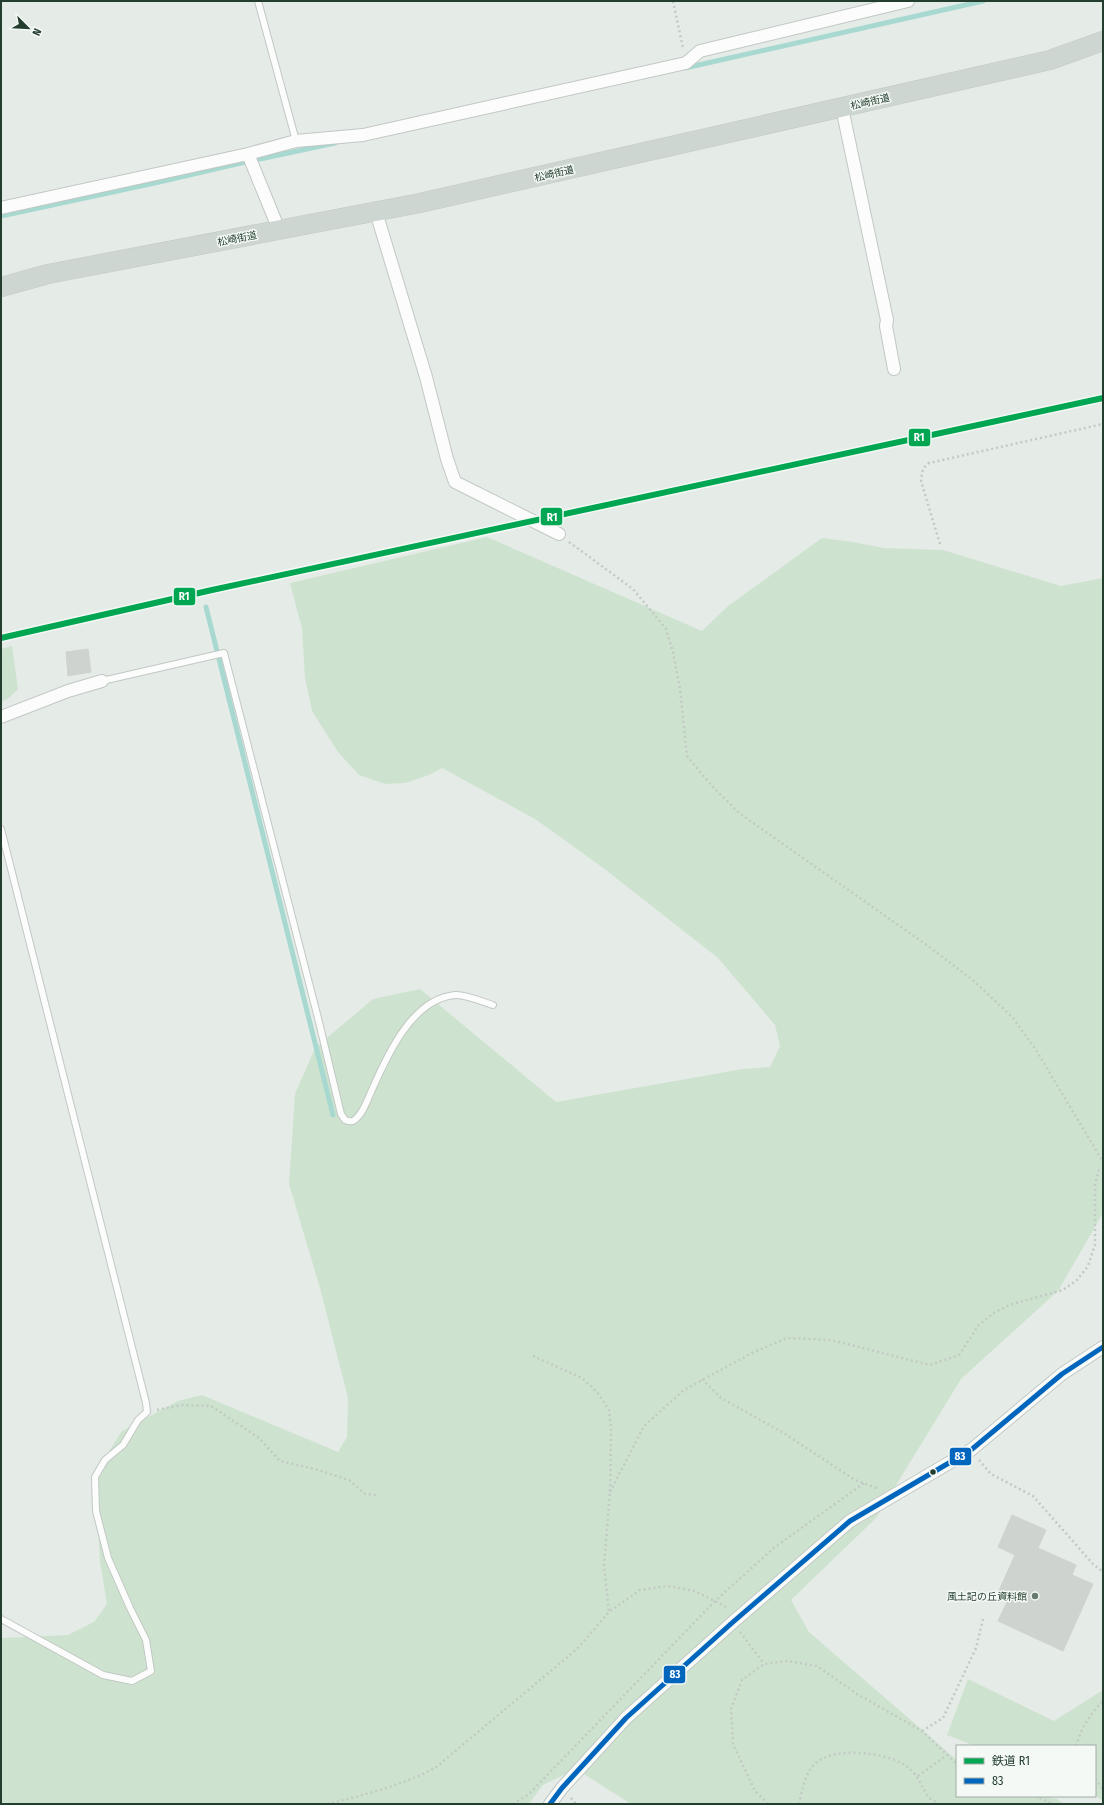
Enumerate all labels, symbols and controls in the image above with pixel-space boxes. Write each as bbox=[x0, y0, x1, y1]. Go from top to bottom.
north arrow bbox=[8, 8, 48, 48]
text: N bbox=[29, 26, 44, 38]
street label: 松崎街道 bbox=[849, 92, 891, 112]
street label: 松崎街道 bbox=[533, 164, 575, 184]
street label: 松崎街道 bbox=[216, 229, 258, 249]
line badge: R1 bbox=[908, 428, 931, 447]
text: R1 bbox=[914, 431, 924, 444]
line badge: R1 bbox=[540, 507, 563, 526]
text: R1 bbox=[547, 511, 557, 524]
line badge: R1 bbox=[173, 587, 196, 606]
text: R1 bbox=[179, 590, 189, 603]
line badge: 83 bbox=[949, 1447, 972, 1466]
text: 83 bbox=[954, 1450, 966, 1463]
unlabelled marker bbox=[928, 1467, 938, 1477]
place label: 風土記の丘資料館 bbox=[947, 1591, 1027, 1603]
marker: 風土記の丘資料館 bbox=[1030, 1591, 1040, 1601]
line badge: 83 bbox=[663, 1665, 686, 1684]
text: 83 bbox=[669, 1668, 681, 1681]
legend bbox=[956, 1745, 1096, 1797]
text: 鉄道 R1 bbox=[992, 1754, 1030, 1768]
text: 83 bbox=[992, 1774, 1003, 1788]

